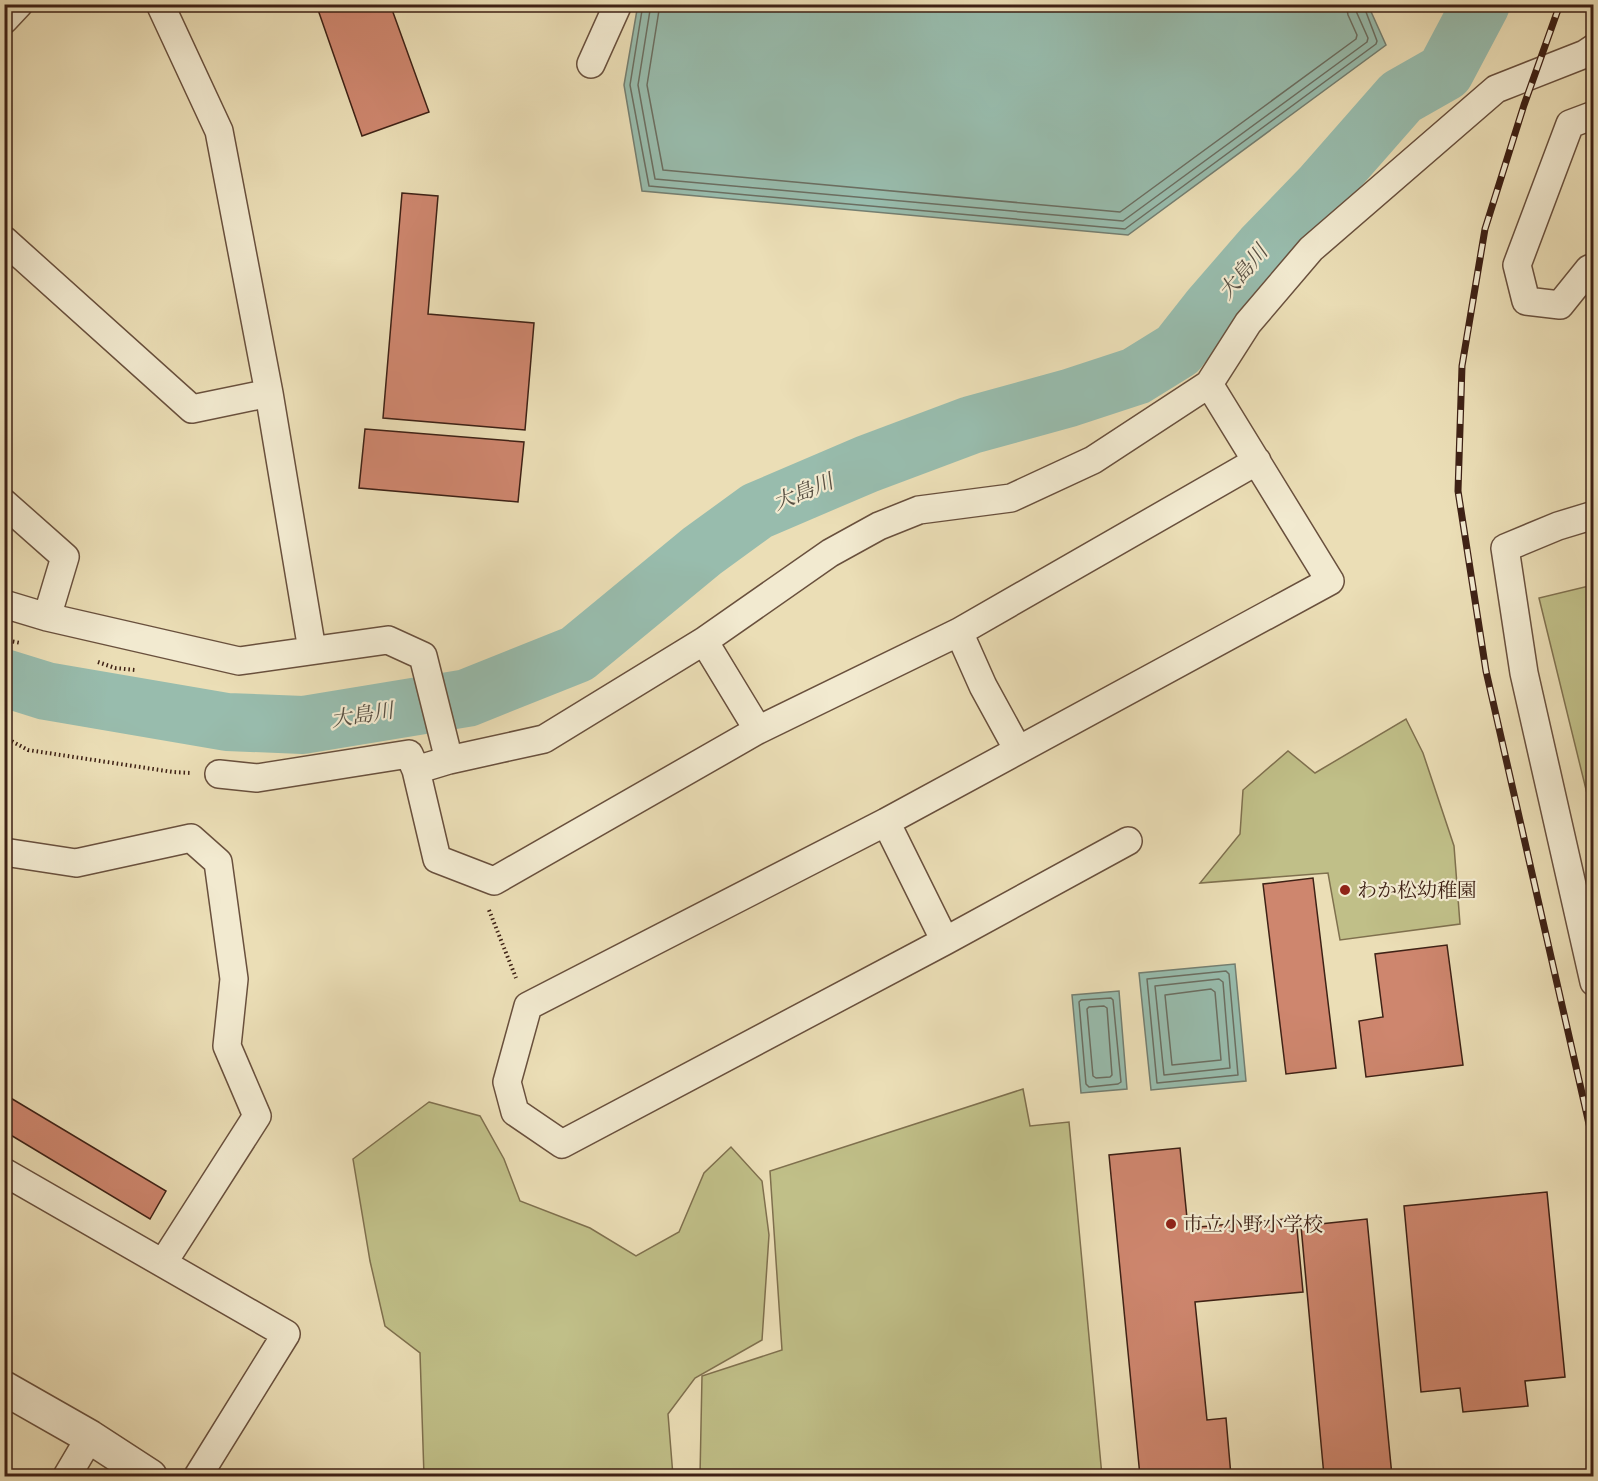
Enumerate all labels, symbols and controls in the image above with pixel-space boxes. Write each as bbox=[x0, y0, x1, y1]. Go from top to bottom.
water label: 大島川 bbox=[1212, 237, 1276, 306]
water label: 大島川 bbox=[769, 466, 840, 518]
water label: 大島川 bbox=[329, 696, 397, 735]
place label: わか松幼稚園 bbox=[1357, 877, 1477, 904]
marker: わか松幼稚園 bbox=[1338, 883, 1352, 897]
place label: 市立小野小学校 bbox=[1183, 1211, 1323, 1238]
marker: 市立小野小学校 bbox=[1164, 1217, 1178, 1231]

